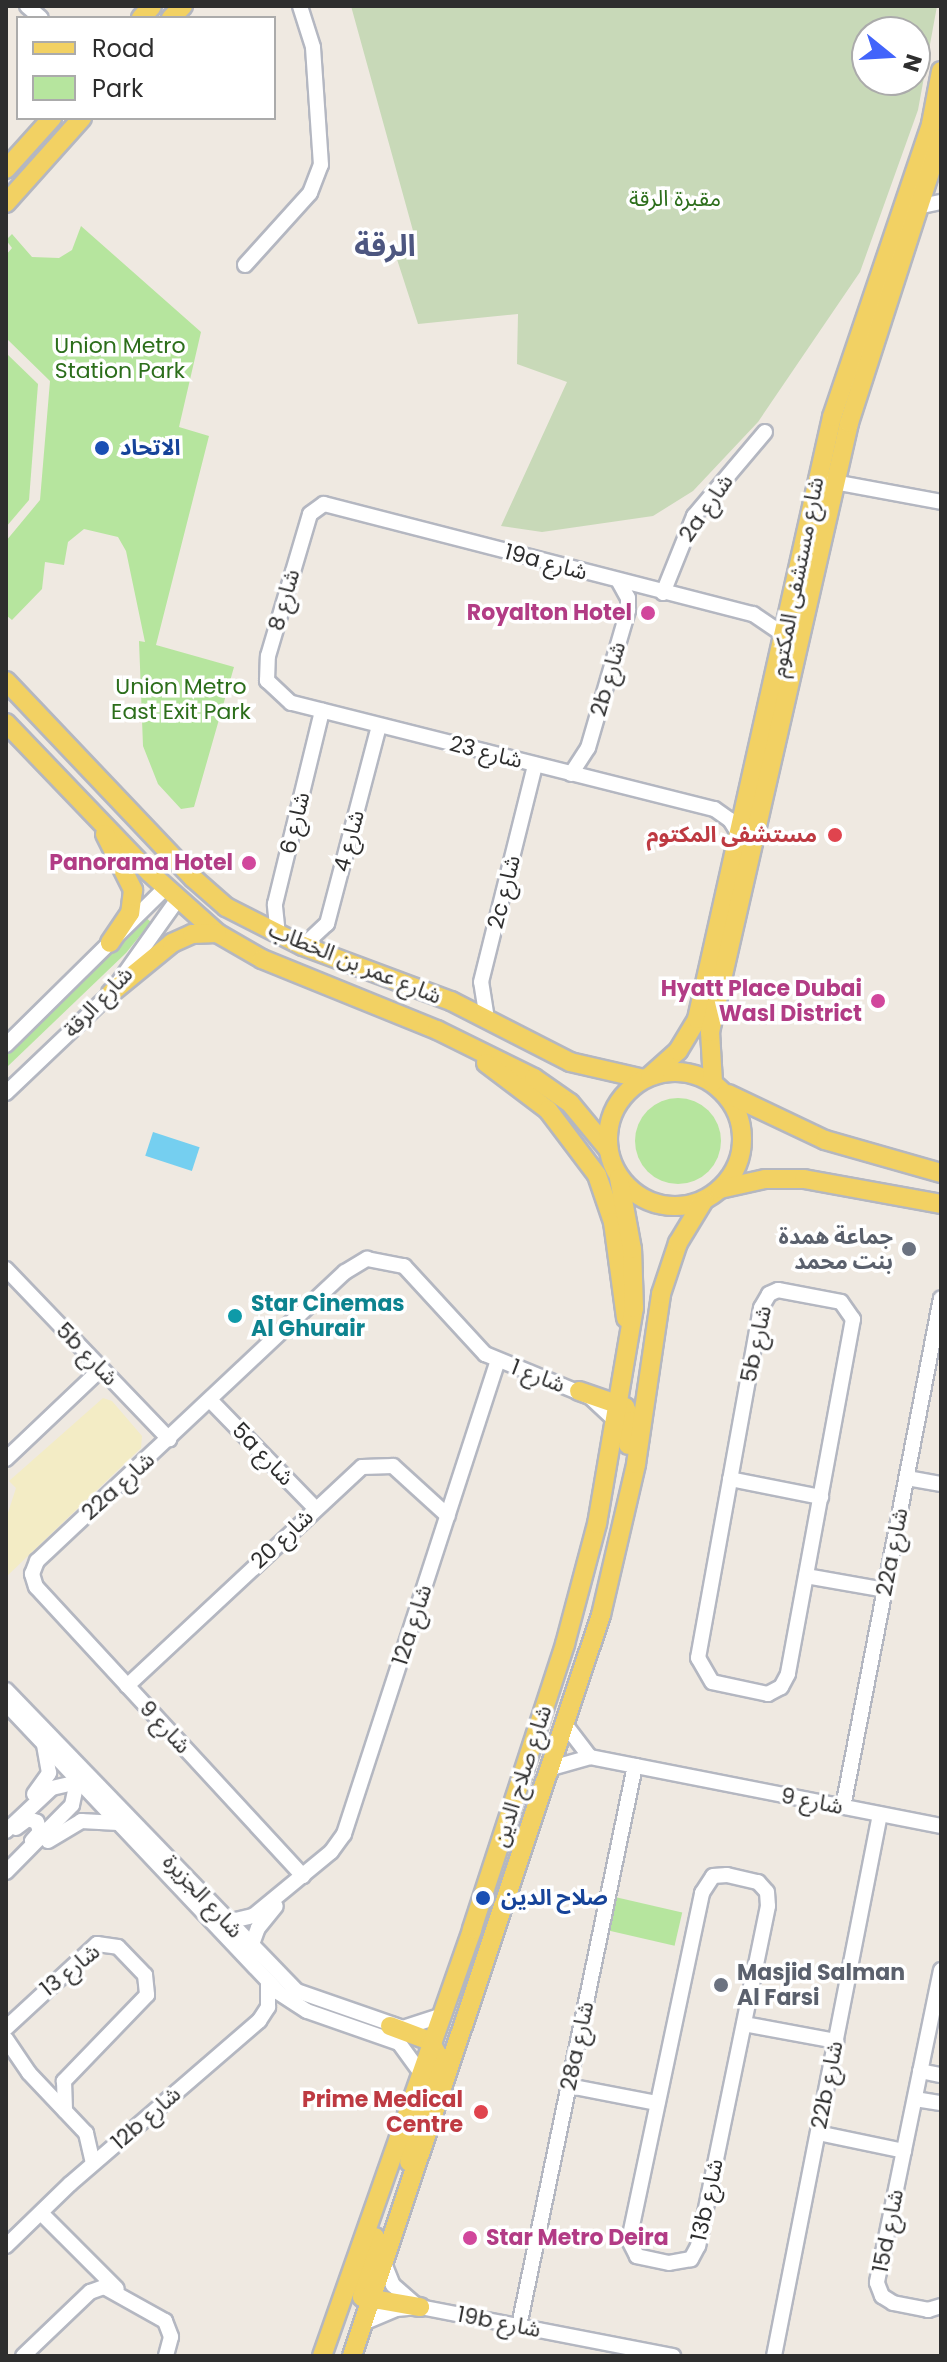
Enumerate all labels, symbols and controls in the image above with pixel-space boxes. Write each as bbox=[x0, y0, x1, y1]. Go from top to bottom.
legend bbox=[16, 16, 276, 120]
north arrow bbox=[851, 16, 931, 96]
text: Road bbox=[92, 32, 154, 65]
text: N bbox=[895, 50, 930, 76]
text: Park bbox=[92, 72, 143, 105]
park label: مقبرة الرقة bbox=[629, 186, 721, 212]
district label: الرقة bbox=[354, 228, 416, 264]
park label: Union Metro Station Park bbox=[54, 332, 186, 384]
place label: الاتحاد bbox=[120, 435, 181, 461]
marker: الاتحاد bbox=[91, 437, 113, 459]
street label: 2a شارع bbox=[673, 469, 739, 547]
street label: شارع مستشفى المكتوم bbox=[765, 475, 829, 679]
street label: 19a شارع bbox=[502, 538, 590, 586]
street label: شارع 8 bbox=[263, 566, 305, 634]
place label: Royalton Hotel bbox=[467, 600, 632, 626]
marker: Royalton Hotel bbox=[639, 604, 657, 622]
street label: 2b شارع bbox=[585, 639, 631, 719]
park label: Union Metro East Exit Park bbox=[111, 673, 251, 724]
street label: شارع 23 bbox=[447, 730, 525, 774]
street label: شارع 6 bbox=[275, 789, 315, 857]
street label: شارع 4 bbox=[328, 807, 370, 875]
place label: مستشفى المكتوم bbox=[646, 822, 817, 848]
marker: مستشفى المكتوم bbox=[824, 824, 846, 846]
place label: Panorama Hotel bbox=[49, 850, 233, 876]
street label: 2c شارع bbox=[482, 853, 526, 931]
marker: Panorama Hotel bbox=[240, 854, 258, 872]
street label: شارع عمر بن الخطاب bbox=[265, 916, 445, 1010]
street label: شارع الرقة bbox=[58, 961, 138, 1043]
place label: Hyatt Place Dubai Wasl District bbox=[661, 975, 862, 1026]
marker: Hyatt Place Dubai Wasl District bbox=[869, 992, 887, 1010]
place label: جماعة همدة بنت محمد bbox=[779, 1223, 893, 1274]
marker: جماعة همدة بنت محمد bbox=[900, 1240, 918, 1258]
place label: Star Cinemas Al Ghurair bbox=[251, 1290, 405, 1342]
street label: 5b شارع bbox=[735, 1303, 777, 1385]
marker: Star Cinemas Al Ghurair bbox=[226, 1307, 244, 1325]
street label: 5b شارع bbox=[51, 1317, 123, 1391]
street label: شارع 1 bbox=[507, 1354, 569, 1398]
street label: 5a شارع bbox=[227, 1417, 299, 1491]
street label: 22a شارع bbox=[76, 1446, 160, 1526]
street label: شارع 20 bbox=[245, 1504, 319, 1574]
street label: 22a شارع bbox=[871, 1506, 913, 1598]
street label: 12a شارع bbox=[387, 1581, 437, 1669]
street label: شارع 9 bbox=[134, 1695, 196, 1759]
street label: شارع صلاح الدين bbox=[487, 1702, 557, 1850]
street label: شارع 9 bbox=[779, 1782, 845, 1820]
street label: شارع الجزيرة bbox=[158, 1849, 248, 1943]
place label: صلاح الدين bbox=[501, 1885, 608, 1911]
marker: صلاح الدين bbox=[472, 1887, 494, 1909]
street label: شارع 13 bbox=[35, 1938, 105, 2002]
place label: Masjid Salman Al Farsi bbox=[737, 1959, 905, 2010]
marker: Masjid Salman Al Farsi bbox=[712, 1976, 730, 1994]
street label: 28a شارع bbox=[555, 1999, 599, 2093]
street label: 22b شارع bbox=[806, 2039, 848, 2131]
street label: 12b شارع bbox=[106, 2081, 186, 2155]
place label: Prime Medical Centre bbox=[302, 2086, 463, 2138]
marker: Prime Medical Centre bbox=[470, 2101, 492, 2123]
street label: 13b شارع bbox=[685, 2156, 729, 2244]
street label: 15d شارع bbox=[867, 2187, 909, 2275]
place label: Star Metro Deira bbox=[486, 2225, 669, 2251]
marker: Star Metro Deira bbox=[461, 2229, 479, 2247]
street label: 19b شارع bbox=[455, 2301, 543, 2343]

